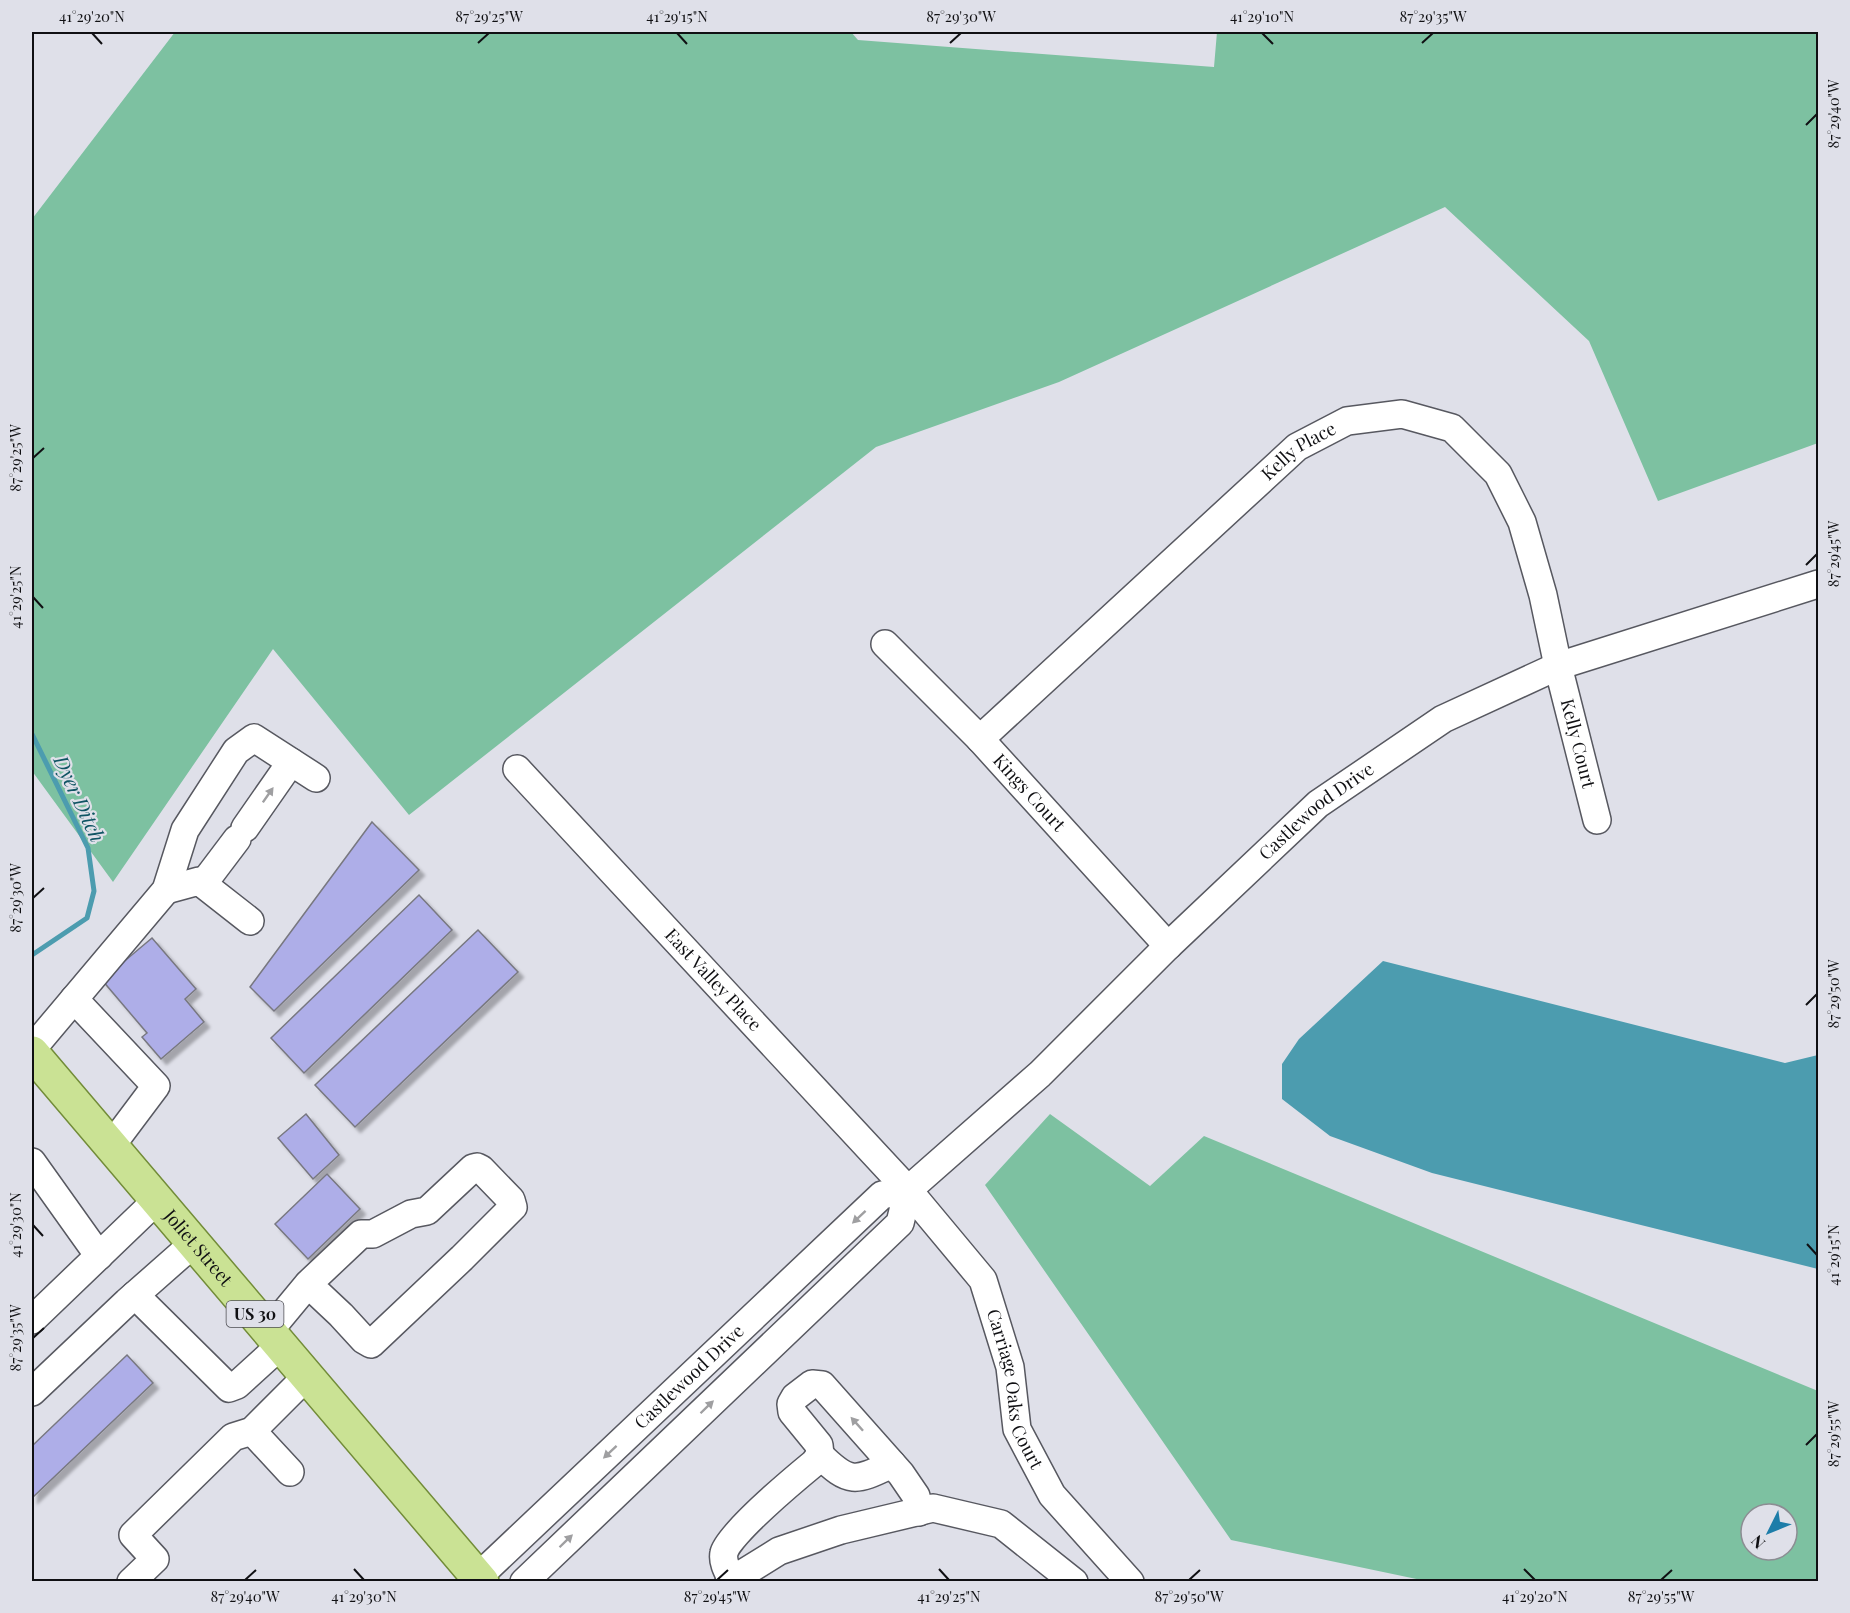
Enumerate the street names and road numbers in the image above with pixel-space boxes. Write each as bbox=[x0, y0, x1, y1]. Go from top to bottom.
street label: Kelly Place bbox=[1256, 416, 1340, 485]
street label: Kelly Court bbox=[1556, 696, 1602, 791]
street label: Kings Court bbox=[988, 748, 1071, 836]
street label: Castlewood Drive bbox=[1253, 757, 1378, 865]
street label: East Valley Place bbox=[660, 923, 767, 1036]
street label: Joliet Street bbox=[158, 1203, 239, 1291]
road number: US 30 bbox=[226, 1301, 284, 1327]
street label: Carriage Oaks Court bbox=[982, 1306, 1049, 1474]
street label: Castlewood Drive bbox=[629, 1319, 749, 1434]

